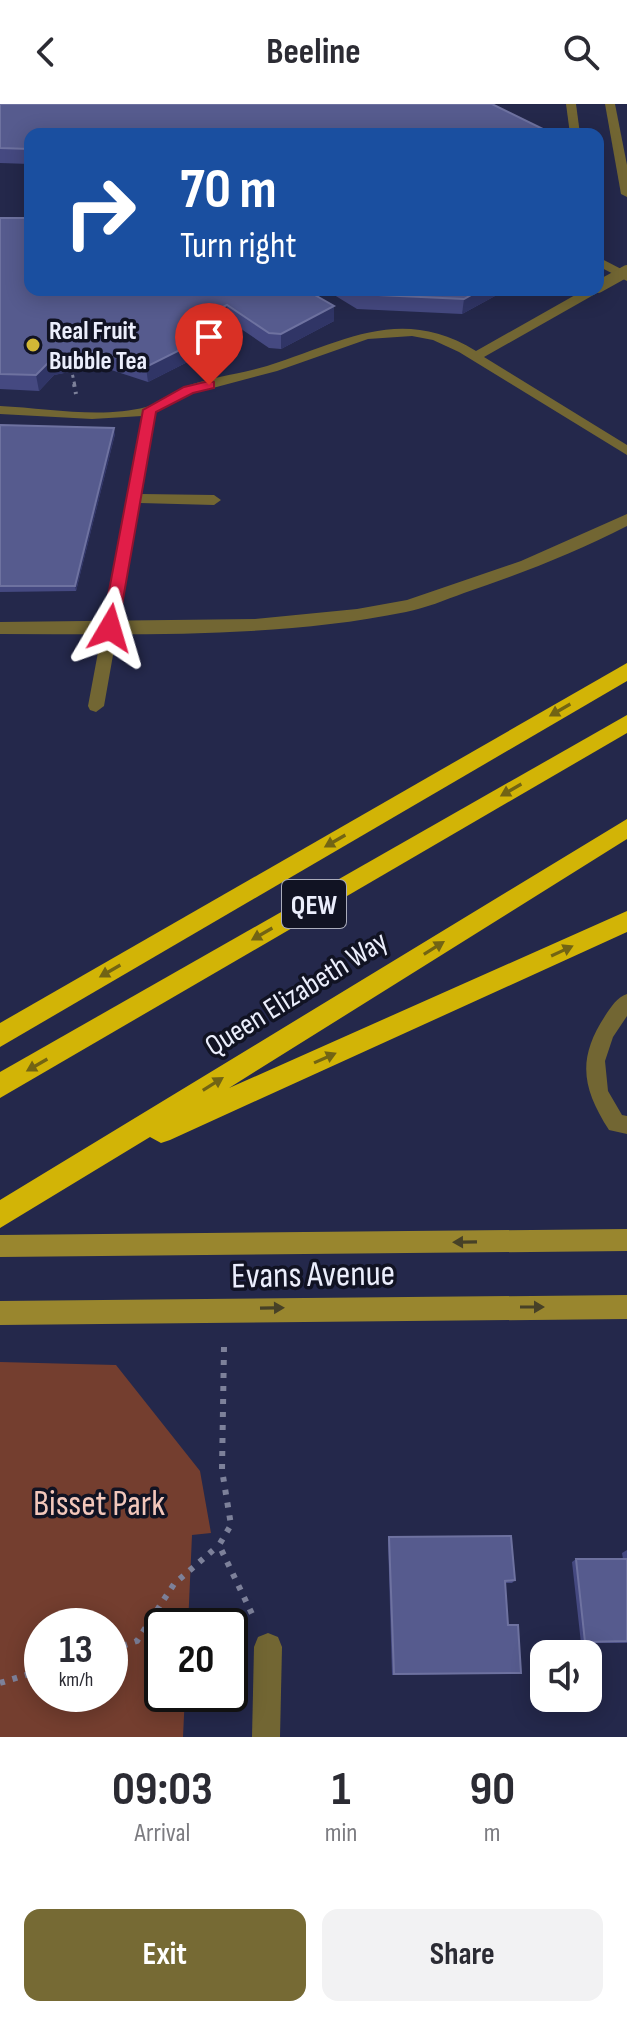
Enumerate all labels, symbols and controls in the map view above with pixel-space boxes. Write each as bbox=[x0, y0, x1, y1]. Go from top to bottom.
icon: back bbox=[24, 30, 68, 74]
icon: search bbox=[559, 30, 603, 74]
text: Beeline bbox=[266, 31, 361, 74]
text: 70 m bbox=[180, 157, 277, 224]
icon: right bbox=[48, 160, 152, 264]
text: Turn right bbox=[180, 225, 297, 268]
pin bbox=[175, 303, 243, 385]
icon: arrive bbox=[187, 315, 231, 359]
place label: Real Fruit Bubble Tea bbox=[49, 316, 147, 377]
marker: Real Fruit Bubble Tea bbox=[24, 336, 42, 354]
position arrow bbox=[68, 586, 152, 670]
one-way arrow bbox=[548, 703, 571, 717]
one-way arrow bbox=[500, 783, 522, 797]
one-way arrow bbox=[324, 834, 346, 848]
road number: QEW bbox=[282, 880, 346, 928]
street label: Queen Elizabeth Way bbox=[199, 923, 395, 1064]
one-way arrow bbox=[251, 927, 273, 941]
one-way arrow bbox=[423, 941, 445, 955]
one-way arrow bbox=[551, 944, 574, 958]
one-way arrow bbox=[99, 964, 121, 978]
one-way arrow bbox=[313, 1051, 337, 1065]
one-way arrow bbox=[26, 1058, 48, 1072]
one-way arrow bbox=[202, 1078, 224, 1092]
one-way arrow bbox=[452, 1236, 477, 1249]
street label: Evans Avenue bbox=[231, 1253, 395, 1298]
one-way arrow bbox=[520, 1301, 545, 1313]
one-way arrow bbox=[260, 1302, 285, 1315]
park label: Bisset Park bbox=[33, 1483, 165, 1526]
speed limit sign: 20 bbox=[144, 1608, 248, 1712]
text: 13 bbox=[59, 1626, 93, 1674]
map controls bbox=[530, 1640, 602, 1712]
button: sound bbox=[530, 1640, 602, 1712]
text: km/h bbox=[59, 1668, 93, 1692]
text: 09:03 bbox=[112, 1761, 213, 1818]
text: 1 bbox=[332, 1761, 350, 1818]
text: 90 bbox=[469, 1761, 515, 1818]
text: Arrival bbox=[134, 1818, 190, 1849]
text: min bbox=[325, 1818, 357, 1849]
text: m bbox=[484, 1818, 501, 1849]
button: Exit bbox=[24, 1909, 306, 2001]
button: Share bbox=[322, 1909, 603, 2001]

